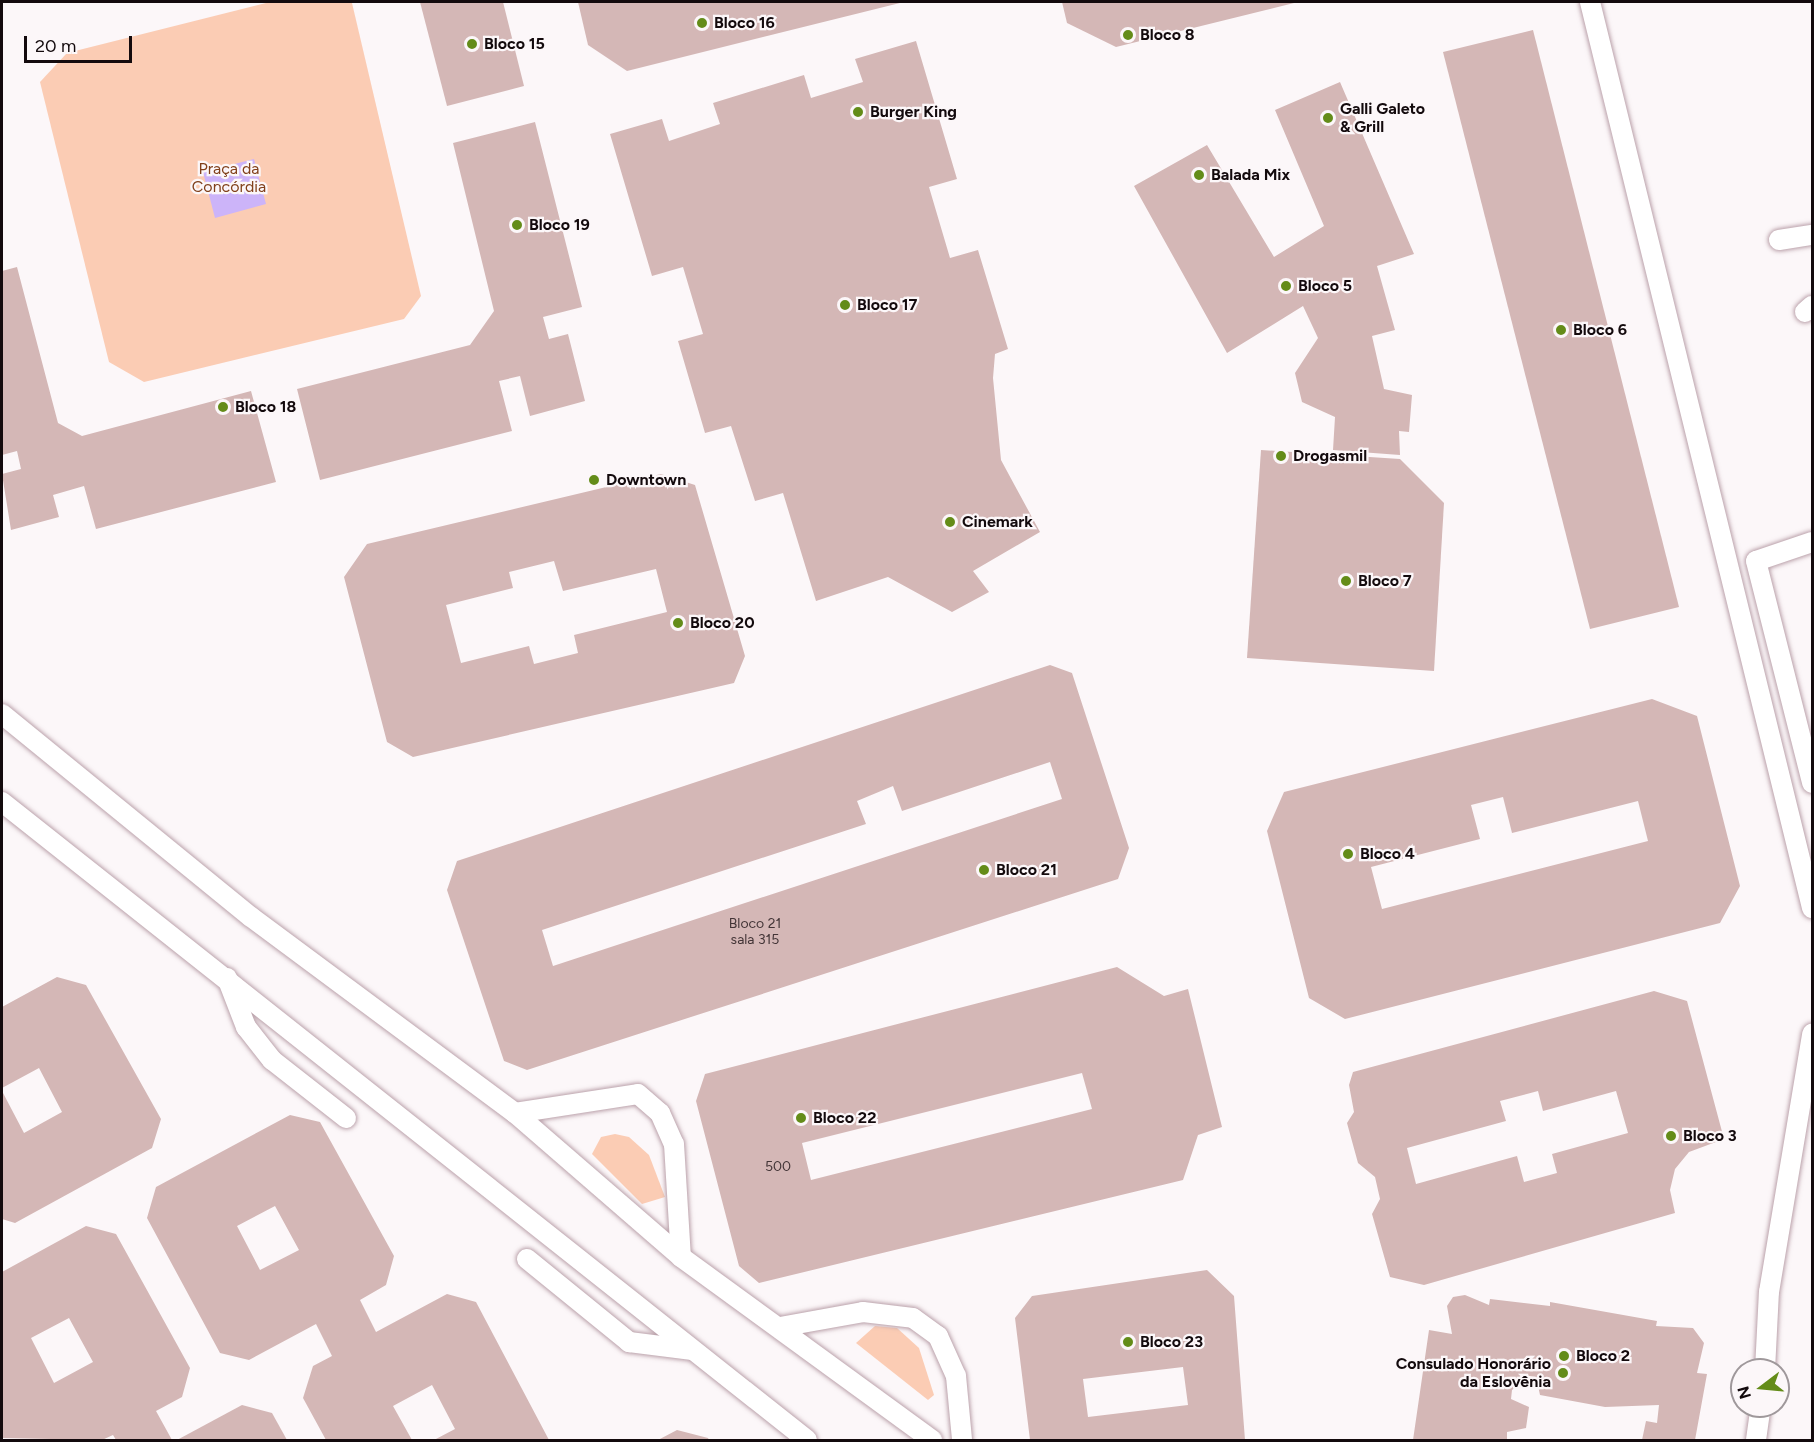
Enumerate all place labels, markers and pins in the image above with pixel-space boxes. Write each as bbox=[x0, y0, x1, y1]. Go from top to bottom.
place label: Bloco 16 bbox=[714, 13, 775, 33]
marker: Bloco 16 bbox=[695, 16, 709, 30]
place label: Bloco 8 bbox=[1140, 25, 1195, 45]
marker: Bloco 8 bbox=[1121, 28, 1135, 42]
place label: Bloco 15 bbox=[484, 34, 545, 54]
marker: Bloco 15 bbox=[465, 37, 479, 51]
place label: Galli Galeto & Grill bbox=[1340, 99, 1425, 137]
place label: Burger King bbox=[870, 102, 957, 122]
marker: Burger King bbox=[851, 105, 865, 119]
marker: Galli Galeto & Grill bbox=[1321, 111, 1335, 125]
place label: Balada Mix bbox=[1211, 165, 1290, 185]
marker: Balada Mix bbox=[1192, 168, 1206, 182]
place label: Bloco 19 bbox=[529, 215, 590, 235]
marker: Bloco 19 bbox=[510, 218, 524, 232]
place label: Bloco 5 bbox=[1298, 276, 1352, 296]
marker: Bloco 5 bbox=[1279, 279, 1293, 293]
place label: Bloco 17 bbox=[857, 295, 918, 315]
marker: Bloco 17 bbox=[838, 298, 852, 312]
place label: Bloco 6 bbox=[1573, 320, 1627, 340]
marker: Bloco 6 bbox=[1554, 323, 1568, 337]
place label: Bloco 18 bbox=[235, 397, 296, 417]
marker: Bloco 18 bbox=[216, 400, 230, 414]
place label: Drogasmil bbox=[1293, 446, 1367, 466]
marker: Drogasmil bbox=[1274, 449, 1288, 463]
place label: Downtown bbox=[606, 470, 686, 490]
marker: Downtown bbox=[587, 473, 601, 487]
place label: Cinemark bbox=[962, 512, 1033, 532]
marker: Cinemark bbox=[943, 515, 957, 529]
place label: Bloco 7 bbox=[1358, 571, 1412, 591]
marker: Bloco 7 bbox=[1339, 574, 1353, 588]
place label: Bloco 20 bbox=[690, 613, 754, 633]
marker: Bloco 20 bbox=[671, 616, 685, 630]
place label: Bloco 4 bbox=[1360, 844, 1415, 864]
marker: Bloco 4 bbox=[1341, 847, 1355, 861]
place label: Bloco 21 bbox=[996, 860, 1057, 880]
marker: Bloco 21 bbox=[977, 863, 991, 877]
place label: Bloco 22 bbox=[813, 1108, 876, 1128]
marker: Bloco 22 bbox=[794, 1111, 808, 1125]
place label: Bloco 3 bbox=[1683, 1126, 1737, 1146]
marker: Bloco 3 bbox=[1664, 1129, 1678, 1143]
place label: Bloco 23 bbox=[1140, 1332, 1203, 1352]
marker: Bloco 23 bbox=[1121, 1335, 1135, 1349]
place label: Bloco 2 bbox=[1576, 1346, 1630, 1366]
marker: Bloco 2 bbox=[1557, 1349, 1571, 1363]
place label: Consulado Honorário da Eslovênia bbox=[1396, 1354, 1551, 1392]
marker: Consulado Honorário da Eslovênia bbox=[1556, 1366, 1570, 1380]

